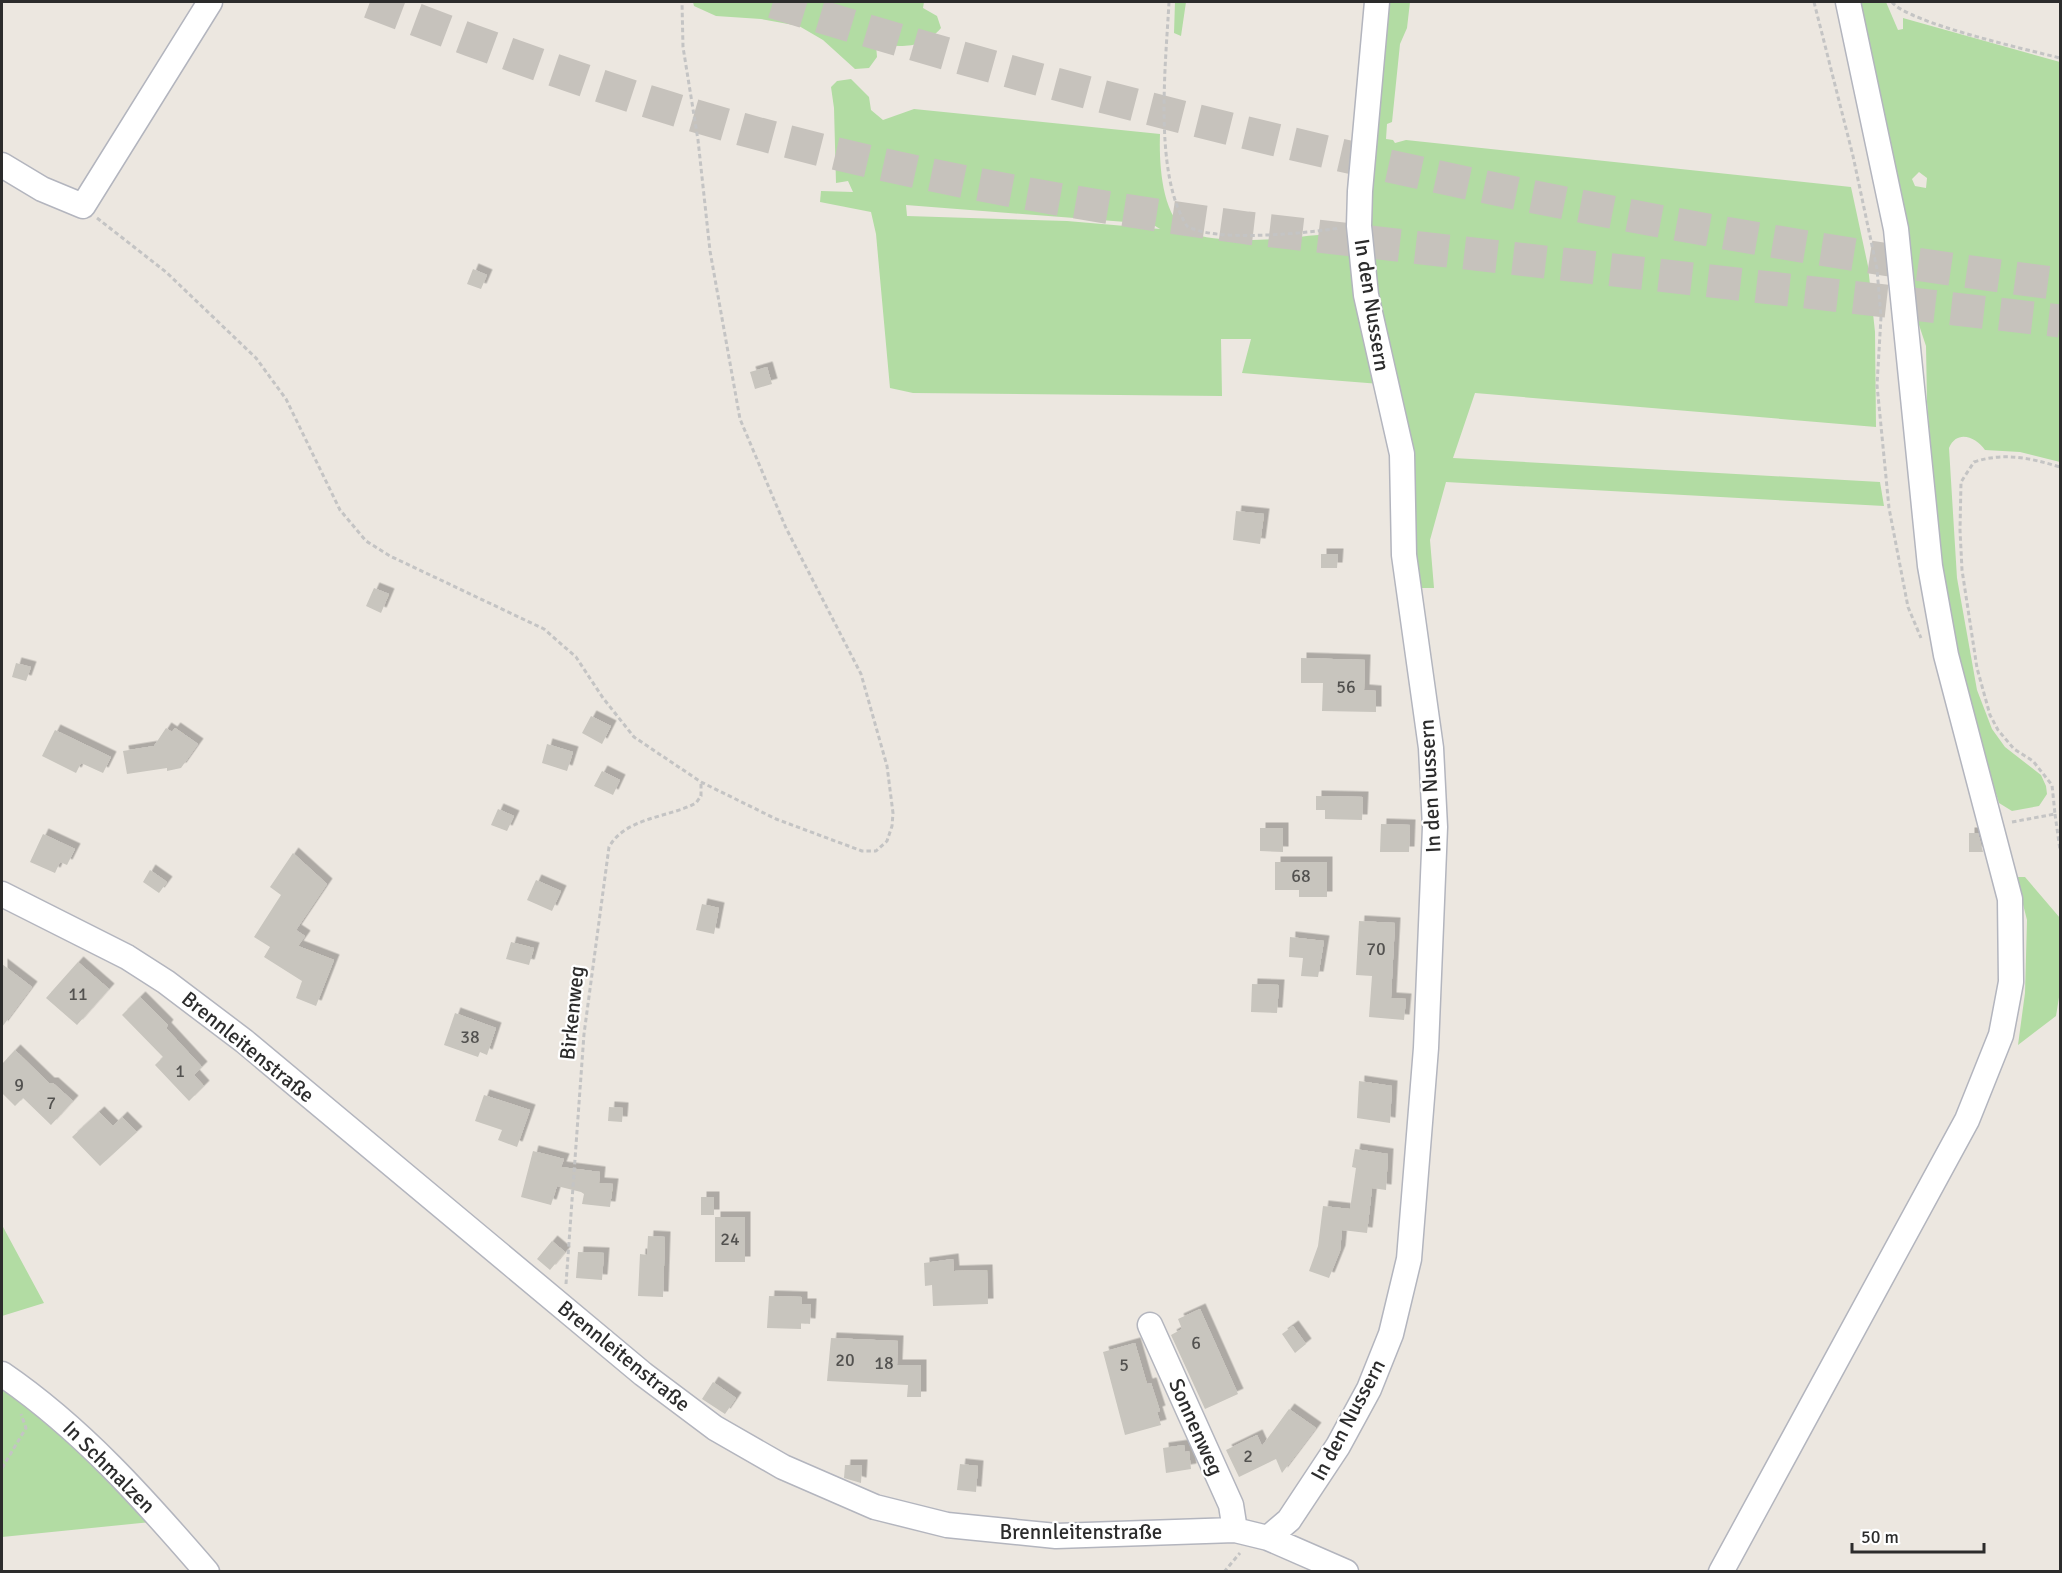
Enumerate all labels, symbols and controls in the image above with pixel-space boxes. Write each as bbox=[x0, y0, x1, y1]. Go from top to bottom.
street label: In den Nussern bbox=[1349, 237, 1395, 373]
house number: 56 bbox=[1336, 676, 1356, 698]
street label: In den Nussern bbox=[1414, 719, 1446, 853]
house number: 68 bbox=[1291, 865, 1311, 887]
house number: 70 bbox=[1366, 938, 1386, 960]
street label: Birkenweg bbox=[554, 965, 590, 1061]
house number: 11 bbox=[68, 983, 88, 1005]
street label: Brennleitenstraße bbox=[177, 986, 319, 1108]
house number: 38 bbox=[460, 1026, 480, 1048]
house number: 1 bbox=[175, 1060, 185, 1082]
house number: 9 bbox=[14, 1074, 24, 1096]
house number: 7 bbox=[46, 1092, 56, 1114]
house number: 24 bbox=[720, 1228, 740, 1250]
street label: Brennleitenstraße bbox=[553, 1295, 695, 1417]
house number: 6 bbox=[1191, 1332, 1201, 1354]
house number: 20 bbox=[835, 1349, 855, 1371]
house number: 18 bbox=[874, 1352, 894, 1374]
house number: 5 bbox=[1119, 1354, 1129, 1376]
street label: In den Nussern bbox=[1305, 1355, 1391, 1485]
street label: Sonnenweg bbox=[1163, 1374, 1229, 1480]
street label: In Schmalzen bbox=[57, 1415, 161, 1519]
house number: 2 bbox=[1243, 1445, 1253, 1467]
scale bar bbox=[1852, 1516, 1984, 1554]
street label: Brennleitenstraße bbox=[1000, 1519, 1162, 1545]
text: 50 m bbox=[1861, 1526, 1899, 1548]

